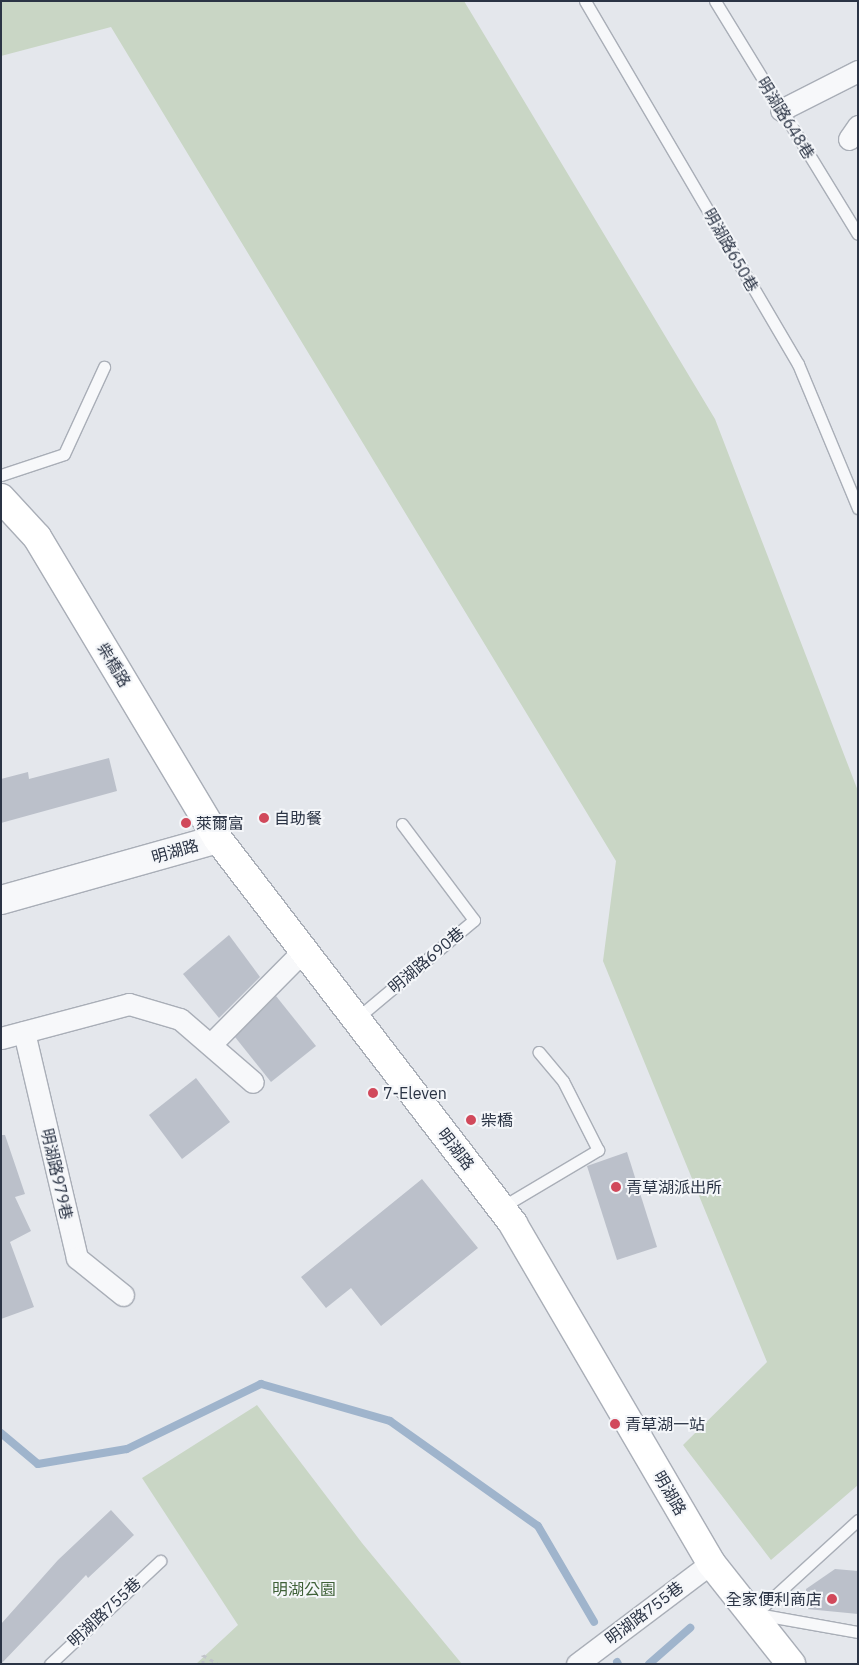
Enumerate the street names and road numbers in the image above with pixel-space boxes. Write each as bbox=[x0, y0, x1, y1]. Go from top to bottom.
street label: 明湖路648巷 bbox=[753, 74, 819, 162]
street label: 明湖路650巷 bbox=[699, 205, 763, 295]
street label: 柴橋路 bbox=[93, 639, 135, 691]
street label: 明湖路 bbox=[149, 835, 201, 867]
street label: 明湖路690巷 bbox=[384, 923, 468, 997]
street label: 明湖路 bbox=[434, 1124, 478, 1174]
street label: 明湖路979巷 bbox=[37, 1127, 77, 1221]
street label: 明湖路 bbox=[650, 1467, 690, 1519]
street label: 明湖路755巷 bbox=[64, 1573, 144, 1651]
street label: 明湖路755巷 bbox=[601, 1577, 687, 1649]

